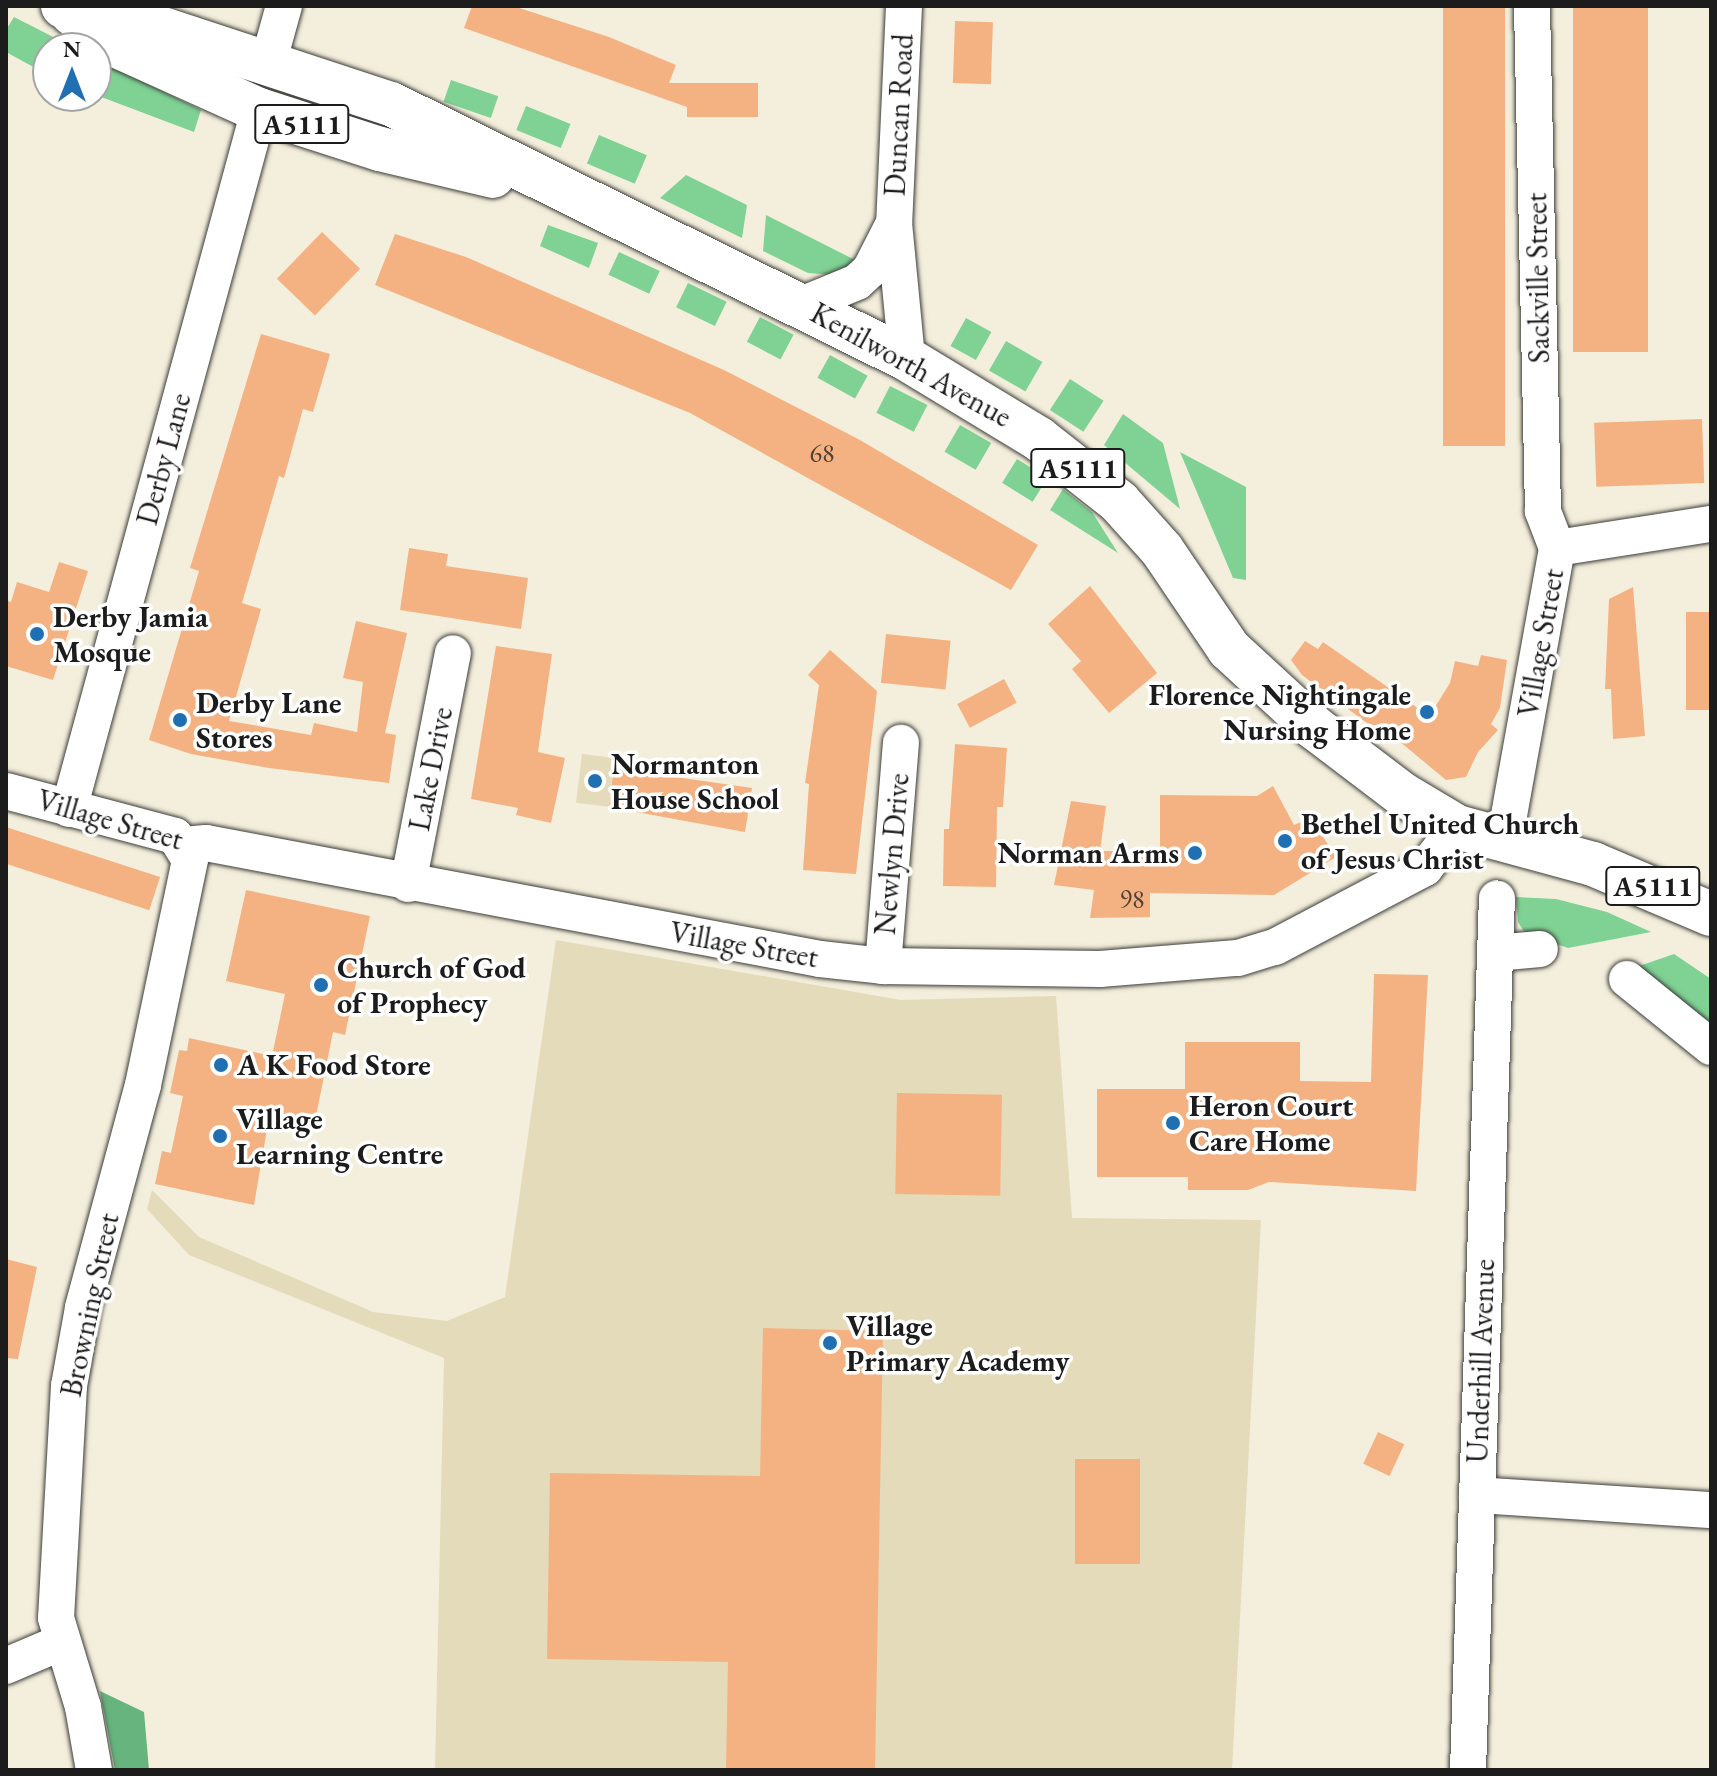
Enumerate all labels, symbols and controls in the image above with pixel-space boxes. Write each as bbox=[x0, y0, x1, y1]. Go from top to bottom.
north arrow bbox=[32, 32, 112, 112]
street label: Duncan Road bbox=[877, 33, 921, 197]
text: N bbox=[63, 35, 81, 64]
road number: A5111 bbox=[254, 100, 350, 148]
street label: Sackville Street bbox=[1519, 192, 1557, 364]
street label: Kenilworth Avenue bbox=[804, 295, 1018, 435]
street label: Derby Lane bbox=[129, 389, 199, 529]
house number: 68 bbox=[810, 438, 834, 470]
road number: A5111 bbox=[1030, 444, 1126, 492]
street label: Village Street bbox=[1510, 566, 1572, 720]
place label: Derby Jamia Mosque bbox=[53, 599, 208, 670]
marker: Derby Jamia Mosque bbox=[28, 625, 46, 643]
place label: Florence Nightingale Nursing Home bbox=[1149, 677, 1411, 748]
place label: Derby Lane Stores bbox=[196, 685, 341, 756]
marker: Florence Nightingale Nursing Home bbox=[1418, 703, 1436, 721]
street label: Lake Drive bbox=[401, 704, 461, 834]
marker: Derby Lane Stores bbox=[171, 711, 189, 729]
place label: Normanton House School bbox=[611, 746, 779, 816]
marker: Normanton House School bbox=[586, 772, 604, 790]
street label: Newlyn Drive bbox=[867, 772, 917, 936]
street label: Village Street bbox=[33, 782, 187, 858]
place label: Bethel United Church of Jesus Christ bbox=[1301, 806, 1579, 876]
marker: Bethel United Church of Jesus Christ bbox=[1276, 832, 1294, 850]
place label: Norman Arms bbox=[997, 835, 1179, 871]
marker: Norman Arms bbox=[1186, 844, 1204, 862]
road number: A5111 bbox=[1605, 862, 1701, 910]
house number: 98 bbox=[1120, 884, 1144, 916]
street label: Village Street bbox=[667, 914, 821, 976]
place label: Church of God of Prophecy bbox=[337, 950, 526, 1020]
marker: Church of God of Prophecy bbox=[312, 976, 330, 994]
place label: A K Food Store bbox=[237, 1047, 431, 1083]
marker: A K Food Store bbox=[212, 1056, 230, 1074]
place label: Heron Court Care Home bbox=[1189, 1088, 1353, 1158]
place label: Village Learning Centre bbox=[236, 1101, 443, 1172]
marker: Heron Court Care Home bbox=[1164, 1114, 1182, 1132]
marker: Village Learning Centre bbox=[211, 1127, 229, 1145]
street label: Browning Street bbox=[53, 1210, 127, 1400]
street label: Underhill Avenue bbox=[1459, 1258, 1503, 1464]
place label: Village Primary Academy bbox=[846, 1308, 1069, 1378]
marker: Village Primary Academy bbox=[821, 1334, 839, 1352]

